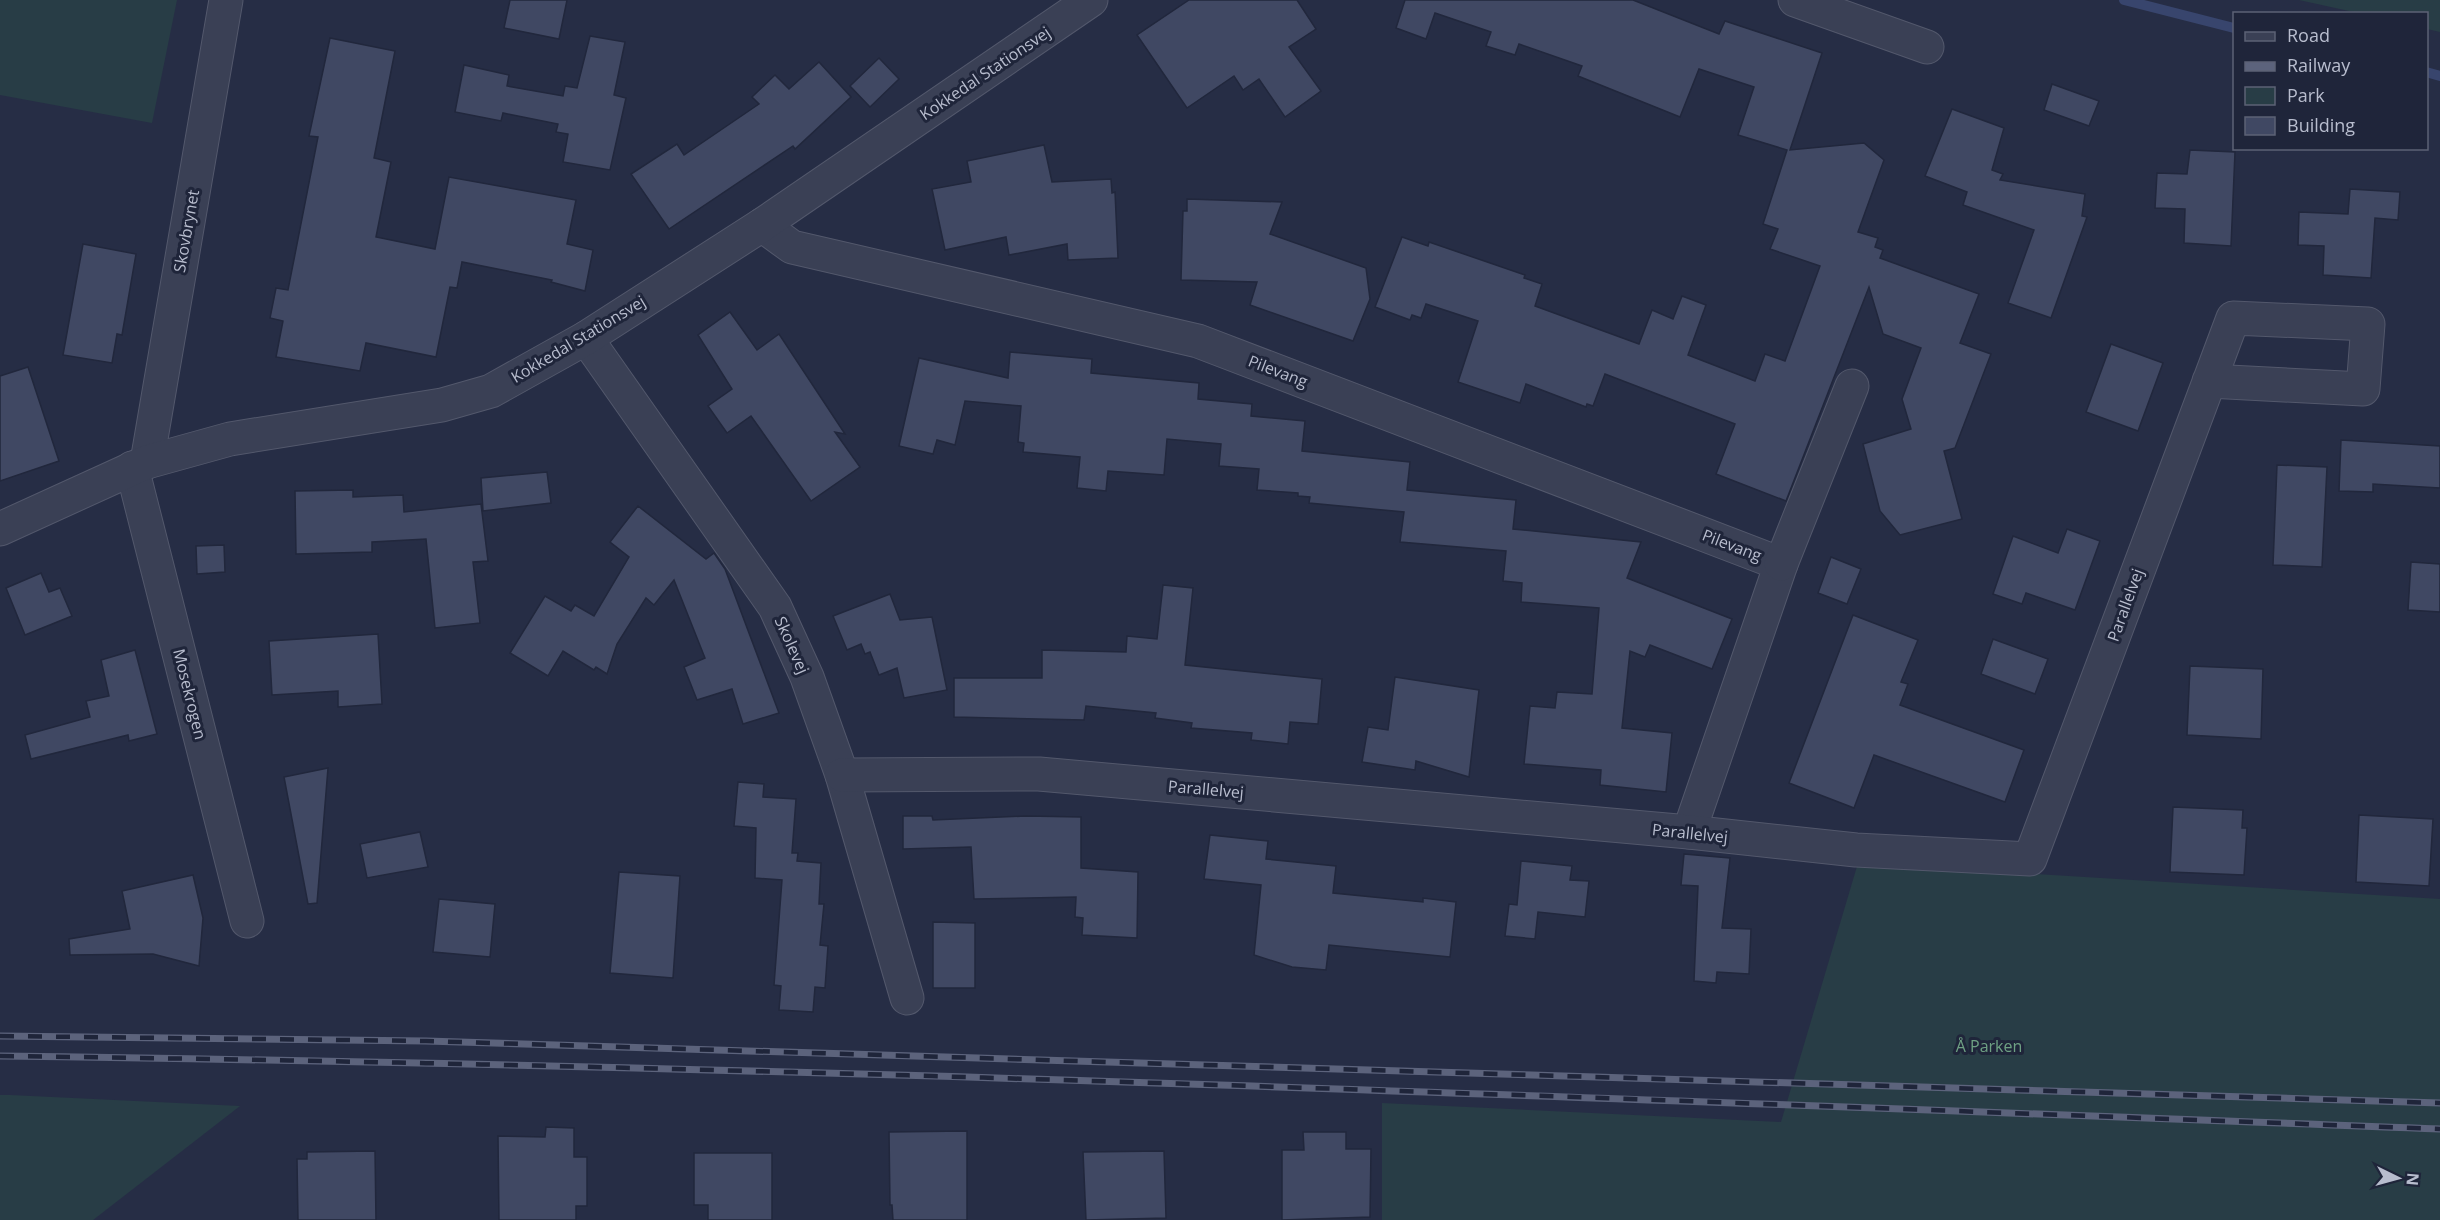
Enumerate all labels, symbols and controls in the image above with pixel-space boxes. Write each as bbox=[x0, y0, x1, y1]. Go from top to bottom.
legend bbox=[2233, 12, 2428, 150]
street label: Kokkedal Stationsvej bbox=[915, 21, 1055, 125]
text: Road bbox=[2287, 23, 2330, 47]
text: Railway bbox=[2287, 53, 2351, 77]
text: Park bbox=[2287, 83, 2325, 107]
text: Building bbox=[2287, 113, 2355, 137]
street label: Skovbrynet bbox=[168, 188, 204, 274]
street label: Kokkedal Stationsvej bbox=[507, 290, 649, 388]
street label: Pilevang bbox=[1245, 350, 1311, 393]
street label: Pilevang bbox=[1699, 524, 1765, 567]
street label: Parallelvej bbox=[2102, 566, 2148, 644]
street label: Skolevej bbox=[770, 613, 814, 677]
street label: Mosekrogen bbox=[168, 646, 212, 742]
street label: Parallelvej bbox=[1167, 775, 1245, 803]
street label: Parallelvej bbox=[1651, 818, 1729, 848]
park label: Å Parken bbox=[1956, 1035, 2022, 1057]
north arrow bbox=[2368, 1148, 2428, 1208]
text: N bbox=[2401, 1172, 2424, 1187]

